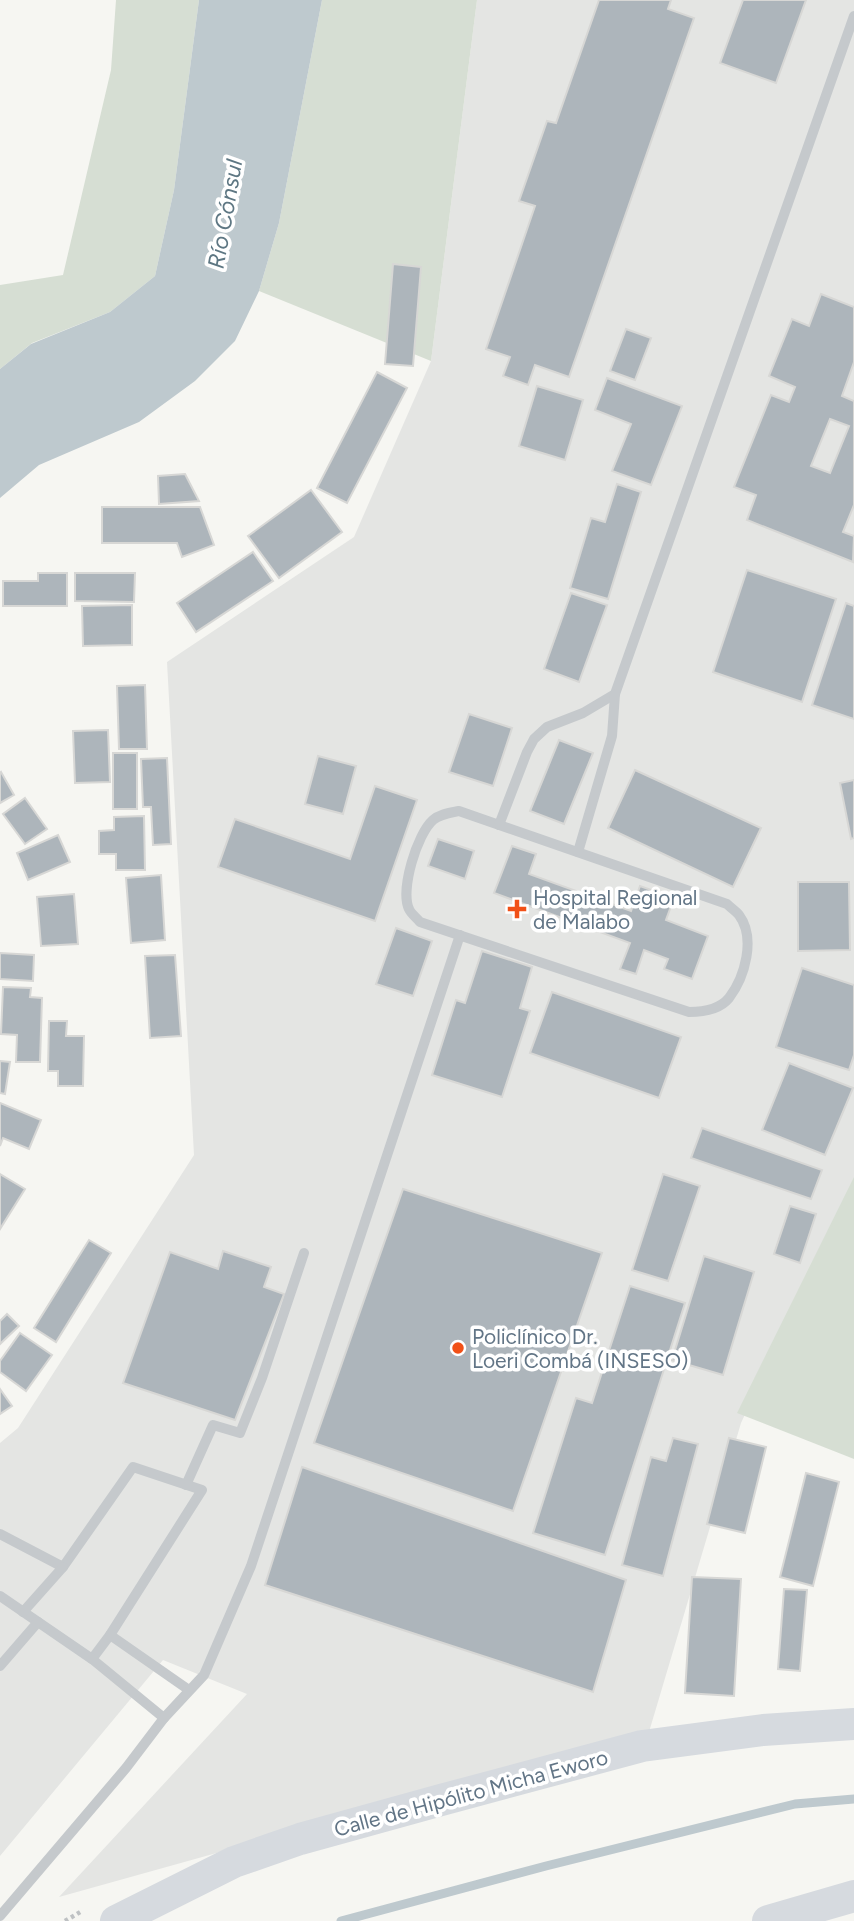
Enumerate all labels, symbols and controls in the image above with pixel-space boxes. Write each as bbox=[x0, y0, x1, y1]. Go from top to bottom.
water label: Río Cónsul bbox=[202, 156, 249, 271]
place label: Hospital Regional de Malabo bbox=[533, 885, 697, 934]
marker: Hospital Regional de Malabo bbox=[507, 899, 527, 919]
place label: Policlínico Dr. Loeri Combá (INSESO) bbox=[472, 1324, 688, 1373]
marker: Policlínico Dr. Loeri Combá (INSESO) bbox=[450, 1340, 466, 1356]
street label: Calle de Hipólito Micha Eworo bbox=[331, 1744, 611, 1842]

